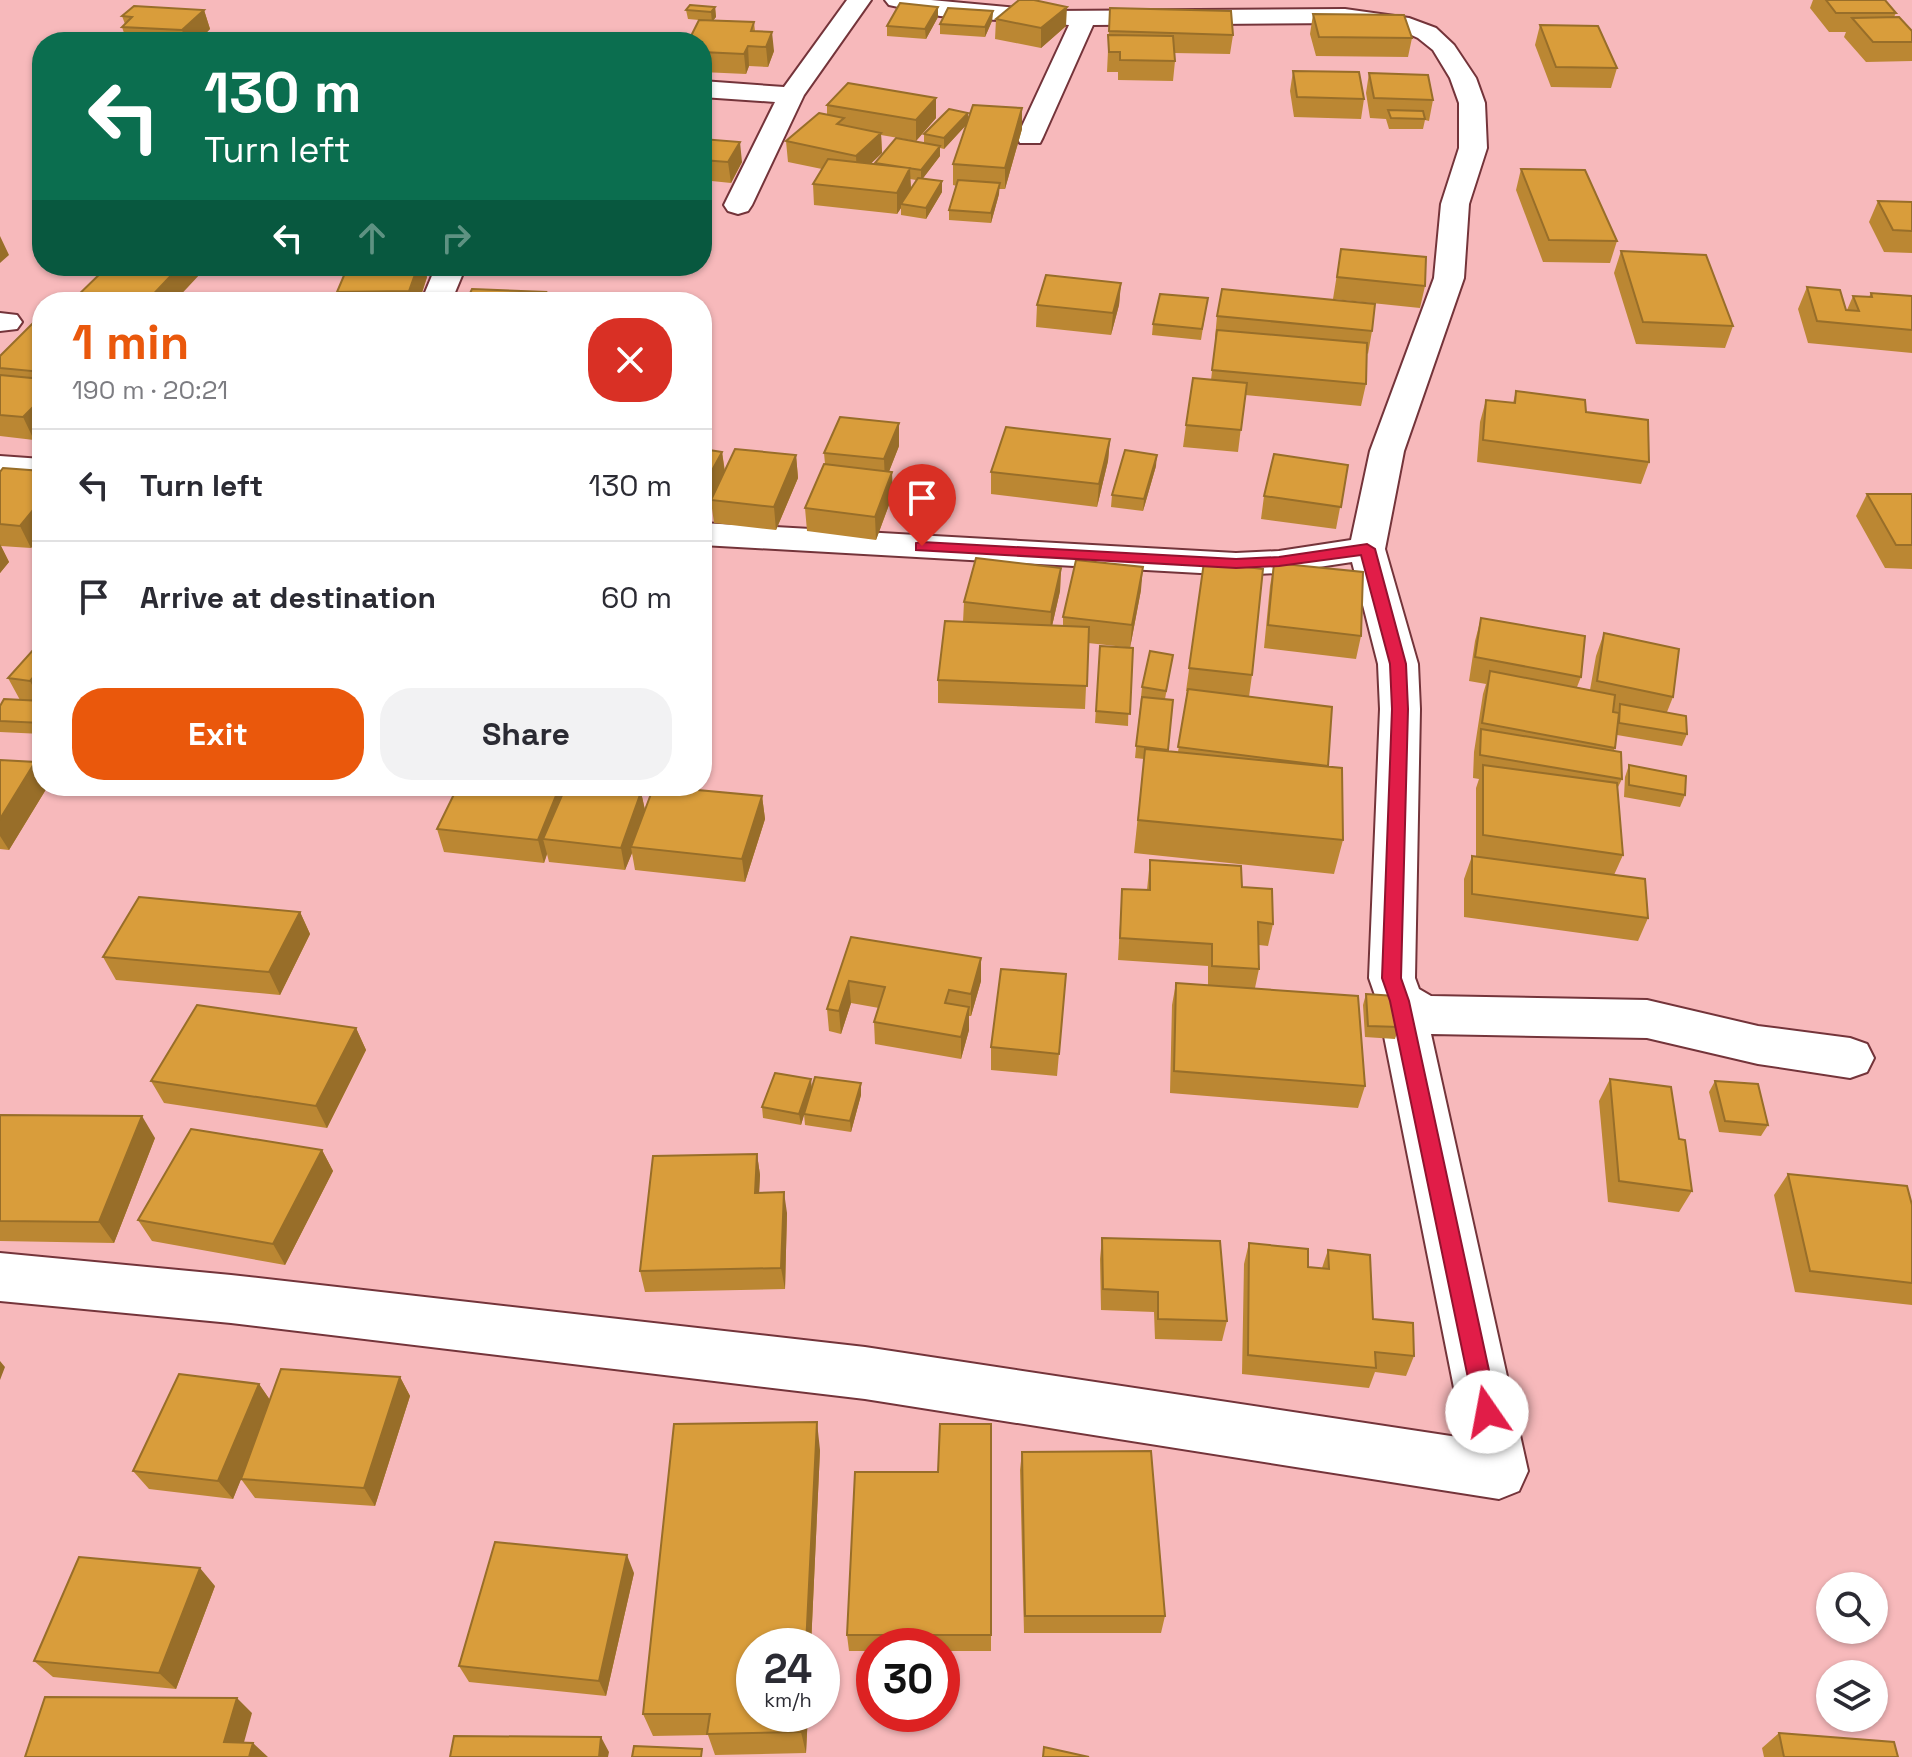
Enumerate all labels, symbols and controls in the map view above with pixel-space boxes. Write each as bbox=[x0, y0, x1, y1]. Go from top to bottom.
text: 130 m bbox=[204, 57, 362, 128]
icon: left bbox=[72, 64, 176, 168]
text: Turn left bbox=[204, 127, 351, 173]
icon: left bbox=[266, 216, 310, 260]
icon: ahead bbox=[350, 216, 394, 260]
icon: right bbox=[434, 216, 478, 260]
text: 1 min bbox=[72, 312, 189, 373]
button: close bbox=[588, 318, 672, 402]
text: 190 m · 20:21 bbox=[72, 373, 228, 407]
icon: left bbox=[72, 463, 116, 507]
pin bbox=[888, 464, 956, 546]
text: Turn left bbox=[140, 466, 263, 505]
text: 130 m bbox=[589, 466, 672, 505]
icon: arrive bbox=[900, 476, 944, 520]
icon: arrive bbox=[72, 575, 116, 619]
text: Arrive at destination bbox=[140, 578, 436, 617]
text: 60 m bbox=[601, 578, 672, 617]
button: Exit bbox=[72, 688, 364, 780]
button: Share bbox=[380, 688, 672, 780]
position arrow bbox=[1445, 1370, 1529, 1454]
map controls bbox=[1816, 1572, 1888, 1732]
button: search bbox=[1816, 1572, 1888, 1644]
speed limit sign: 30 bbox=[856, 1628, 960, 1732]
text: 24 bbox=[764, 1644, 812, 1695]
button: layers bbox=[1816, 1660, 1888, 1732]
text: km/h bbox=[764, 1687, 812, 1713]

